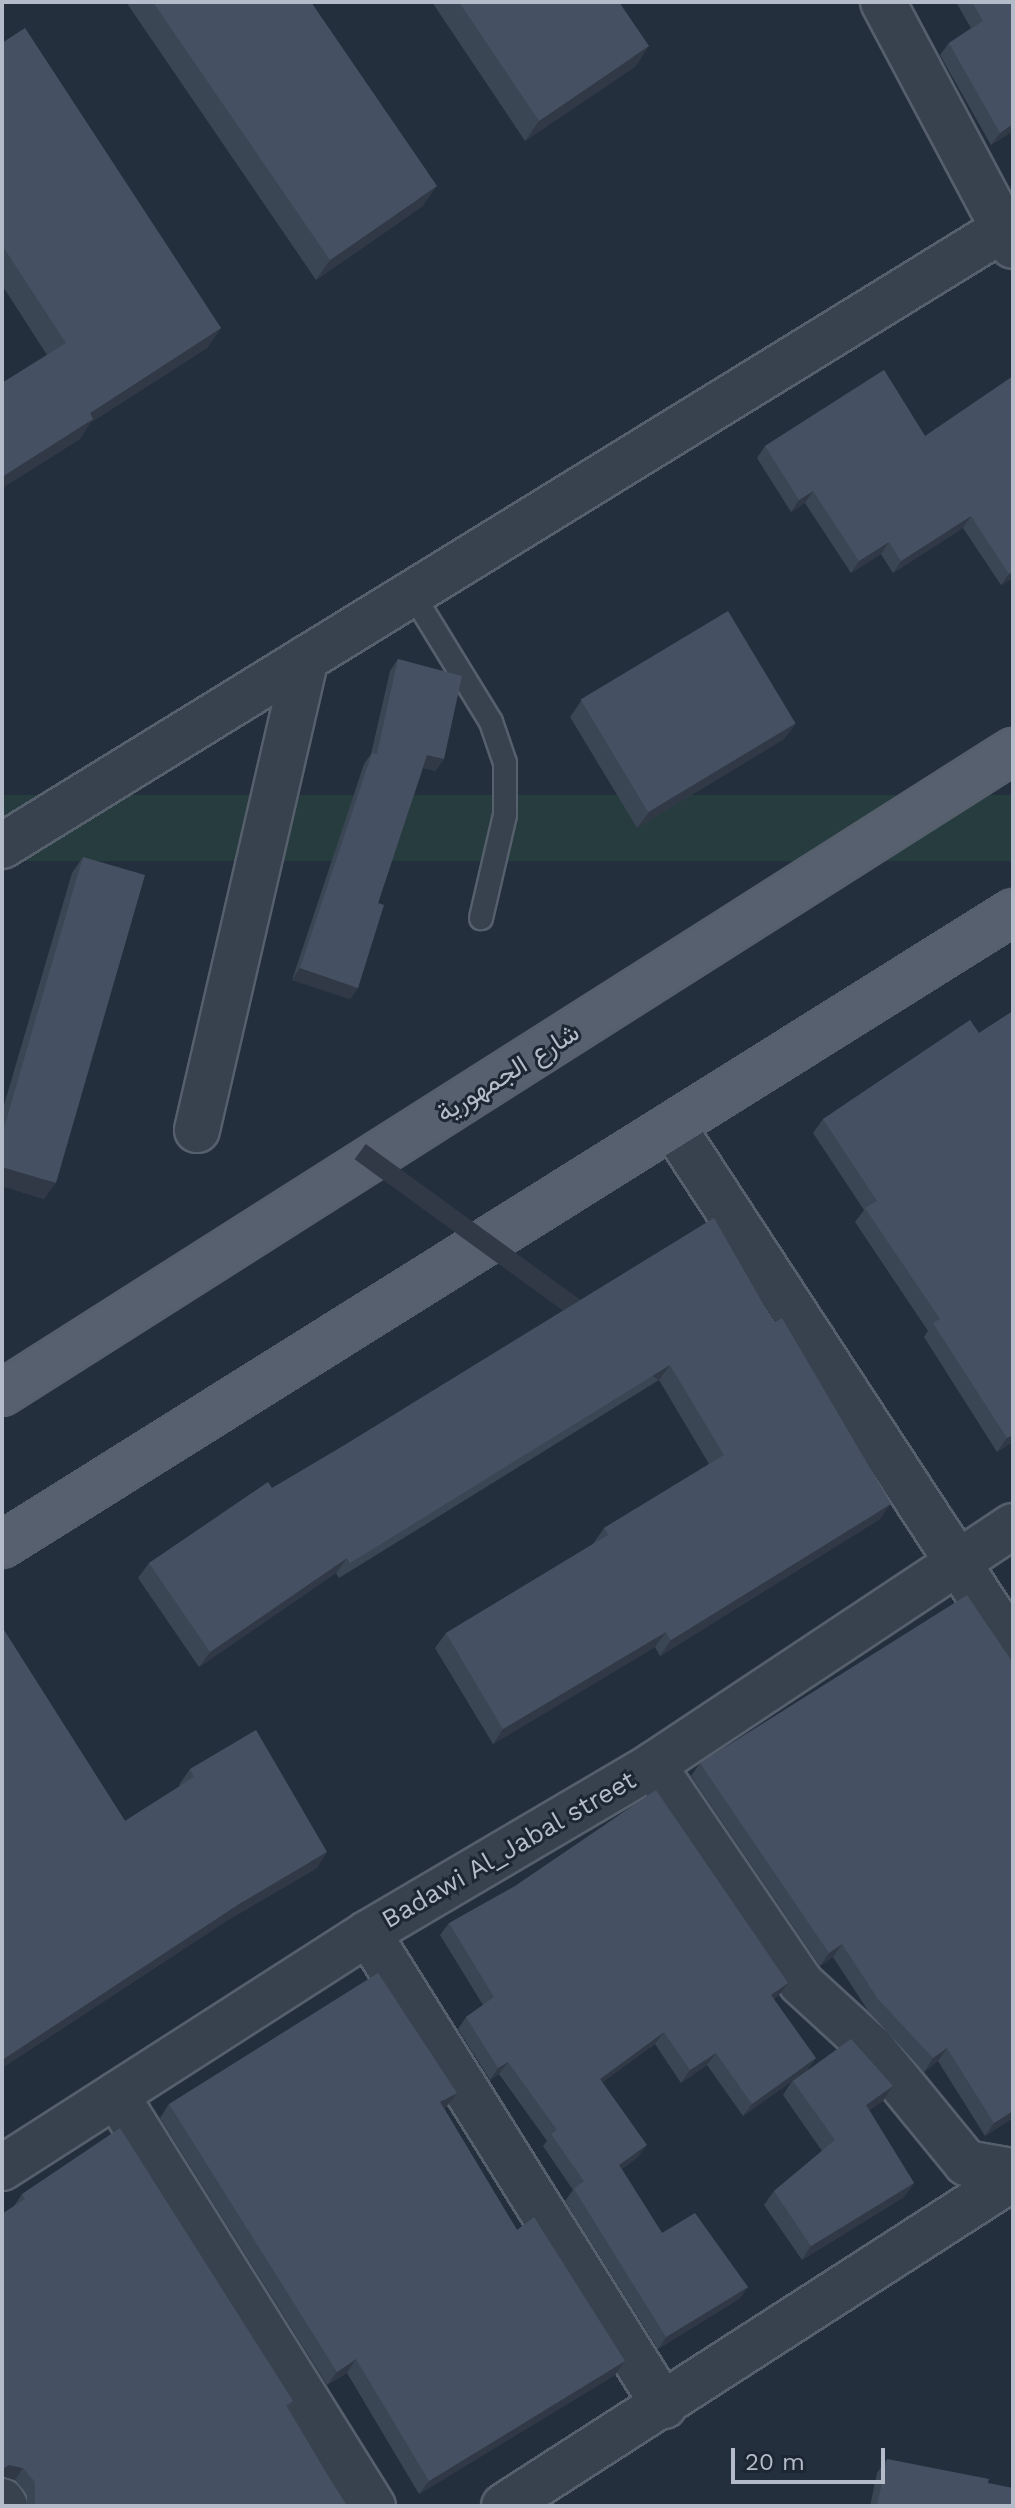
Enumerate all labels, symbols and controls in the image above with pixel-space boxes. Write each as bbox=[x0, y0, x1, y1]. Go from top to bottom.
street label: شارع الجمهورية bbox=[431, 1017, 585, 1129]
street label: Badawi Al_Jabal street bbox=[376, 1764, 642, 1936]
scale bar bbox=[735, 2432, 889, 2482]
text: 20 m bbox=[745, 2448, 805, 2476]

